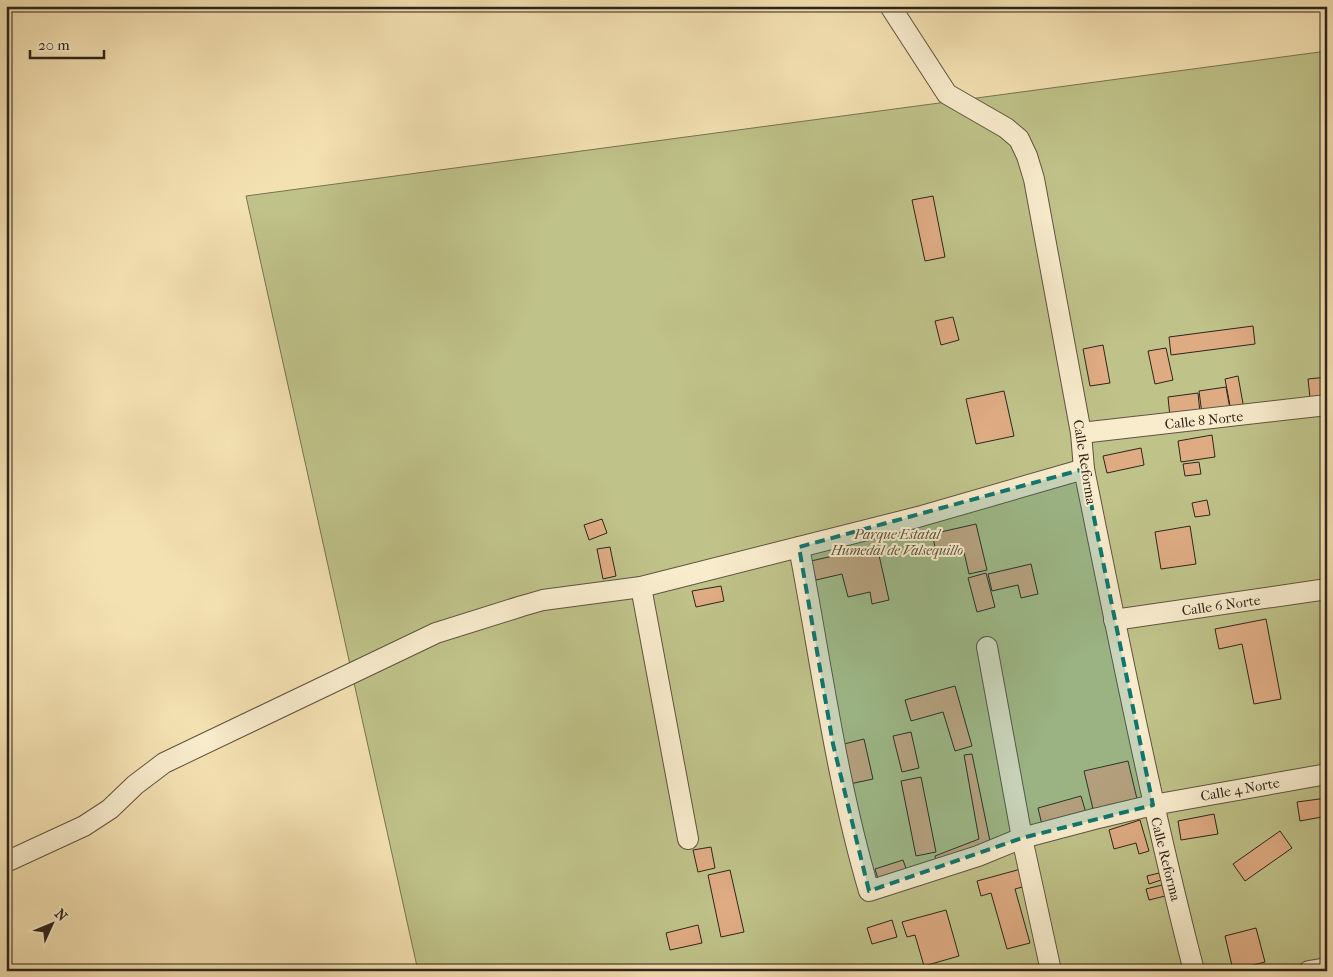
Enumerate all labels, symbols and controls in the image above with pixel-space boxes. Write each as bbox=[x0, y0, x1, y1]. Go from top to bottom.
scale bar bbox=[30, 28, 104, 60]
text: 20 m bbox=[38, 36, 70, 54]
street label: Calle 8 Norte bbox=[1164, 408, 1244, 433]
street label: Calle Reforma bbox=[1069, 418, 1100, 506]
park label: Parque Estatal Humedal de Valsequillo bbox=[830, 526, 963, 559]
street label: Calle 6 Norte bbox=[1181, 592, 1262, 619]
street label: Calle 4 Norte bbox=[1199, 774, 1281, 805]
street label: Calle Reforma bbox=[1147, 815, 1184, 903]
north arrow bbox=[28, 900, 78, 950]
text: N bbox=[51, 906, 71, 925]

